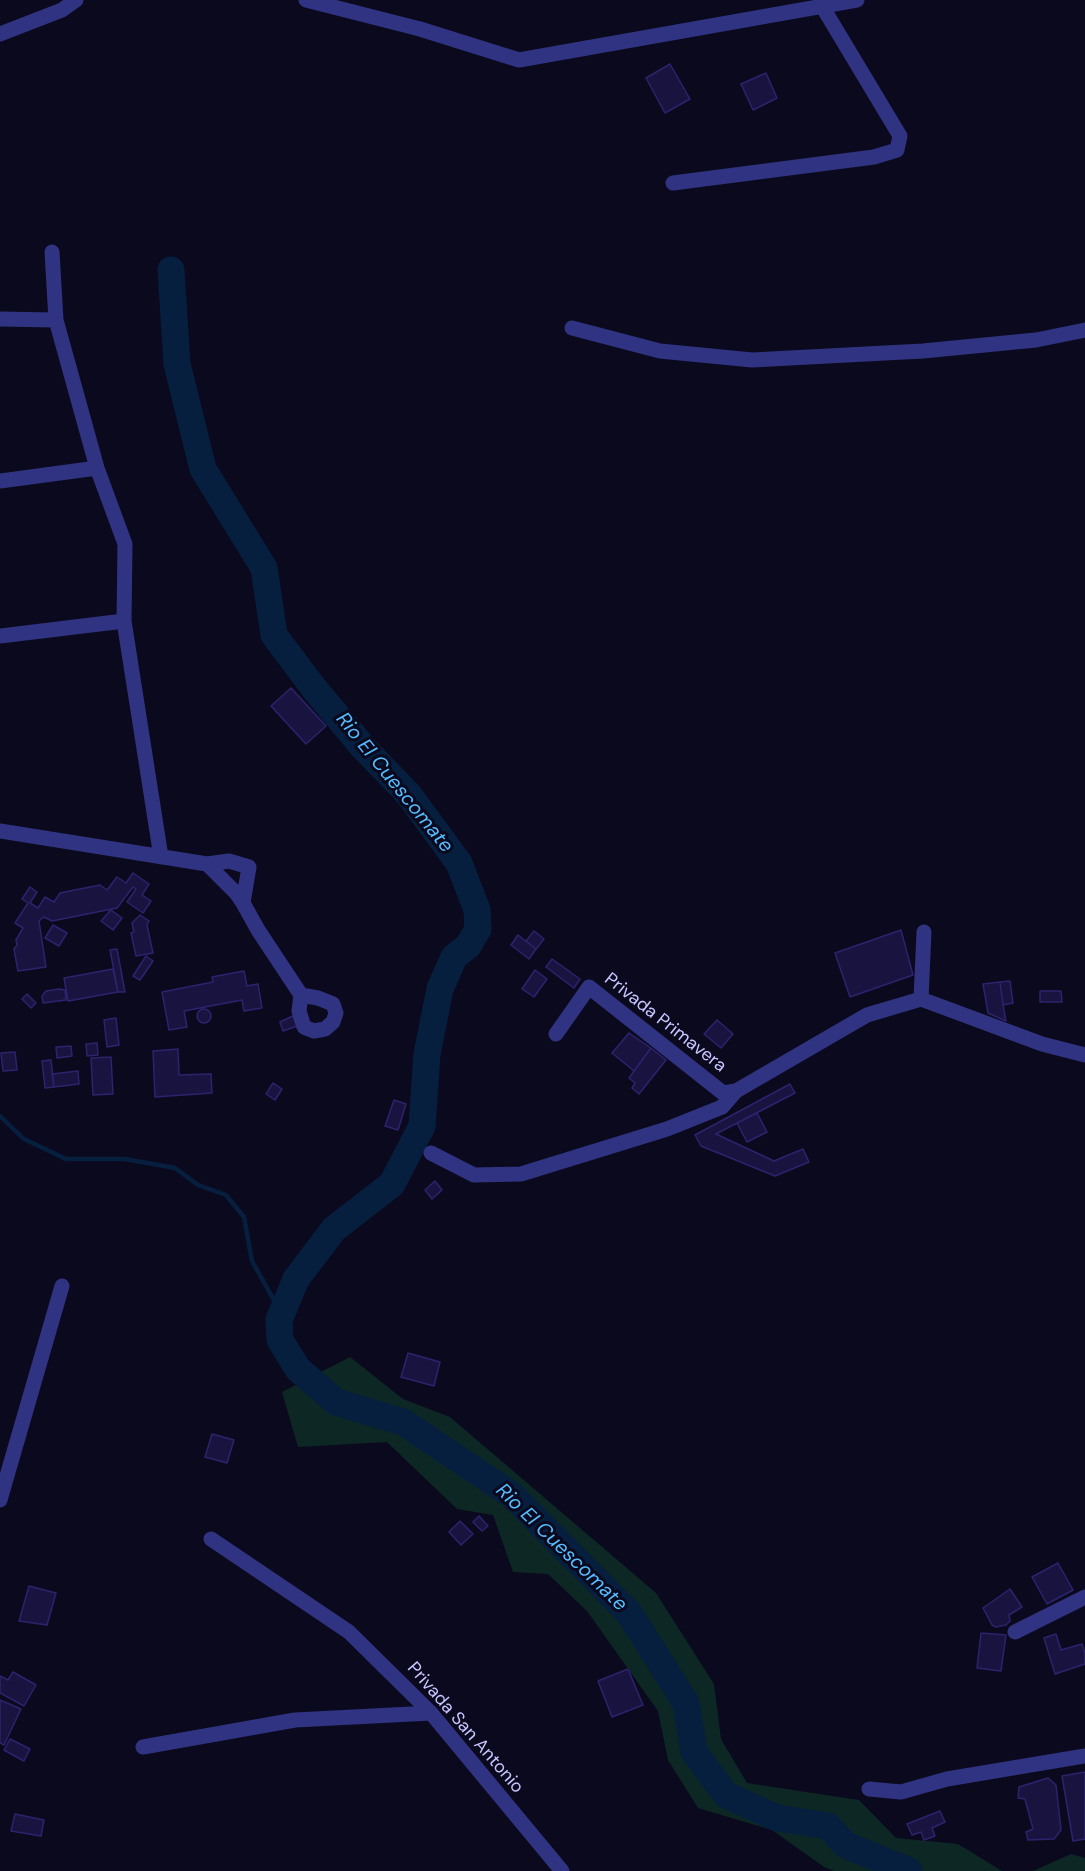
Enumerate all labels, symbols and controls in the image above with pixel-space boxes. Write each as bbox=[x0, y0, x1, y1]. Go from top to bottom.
water label: Rio El Cuescomate bbox=[330, 708, 458, 858]
street label: Privada Primavera bbox=[600, 969, 730, 1077]
water label: Rio El Cuescomate bbox=[490, 1479, 632, 1617]
street label: Privada San Antonio bbox=[402, 1658, 528, 1798]

